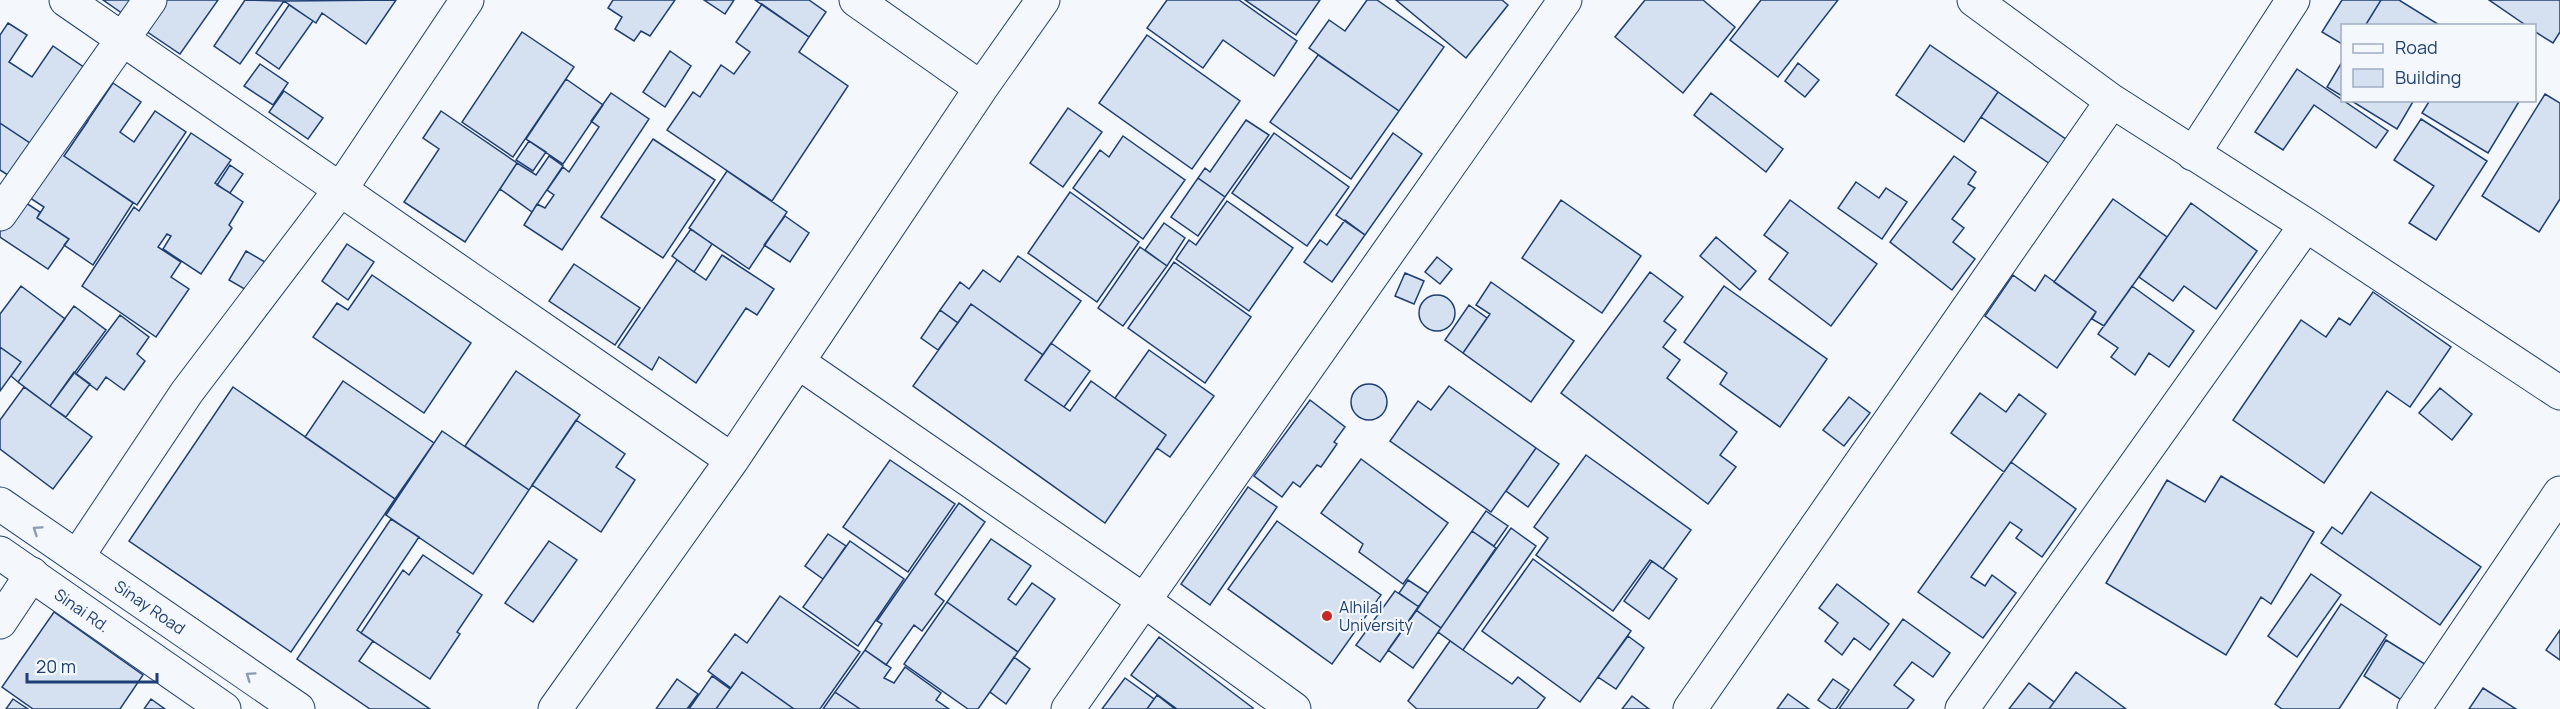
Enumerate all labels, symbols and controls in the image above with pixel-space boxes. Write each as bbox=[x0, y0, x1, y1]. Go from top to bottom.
legend bbox=[2341, 24, 2536, 102]
text: Road bbox=[2395, 35, 2438, 59]
text: Building bbox=[2395, 65, 2461, 89]
one-way arrow bbox=[33, 526, 44, 537]
street label: Sinay Road bbox=[110, 575, 190, 639]
street label: Sinai Rd. bbox=[50, 583, 114, 637]
place label: Alhilal University bbox=[1339, 596, 1413, 636]
marker: Alhilal University bbox=[1320, 609, 1334, 623]
scale bar bbox=[27, 646, 158, 684]
text: 20 m bbox=[36, 654, 76, 678]
one-way arrow bbox=[246, 672, 257, 683]

